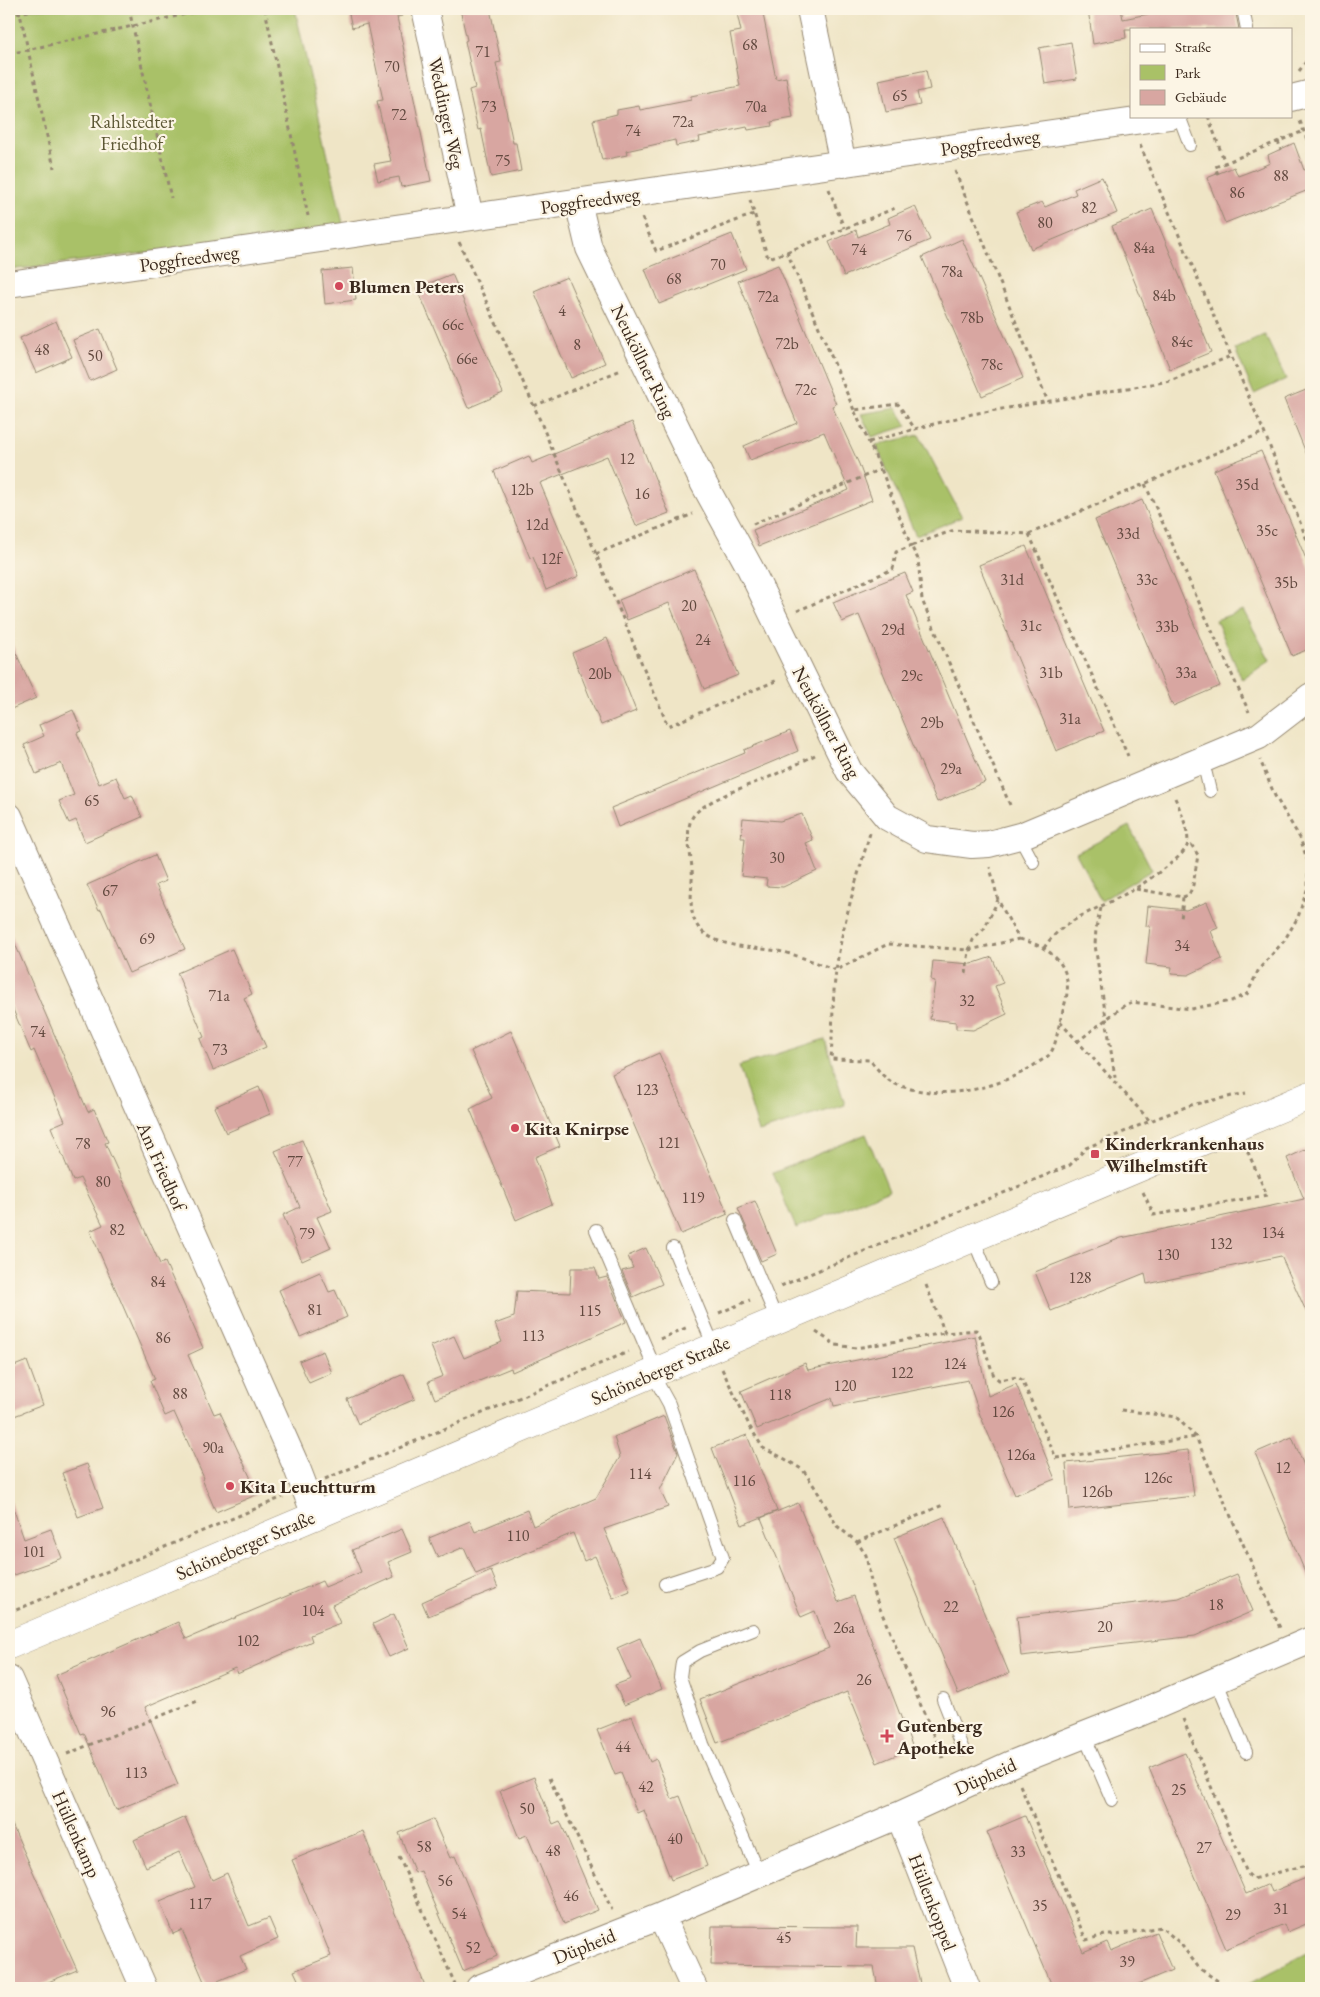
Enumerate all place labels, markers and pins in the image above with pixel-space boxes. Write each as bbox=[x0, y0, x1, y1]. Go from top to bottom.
place label: Blumen Peters bbox=[349, 274, 464, 299]
marker: Blumen Peters bbox=[333, 280, 345, 292]
place label: Kita Knirpse bbox=[525, 1116, 629, 1141]
marker: Kita Knirpse bbox=[509, 1122, 521, 1134]
place label: Kinderkrankenhaus Wilhelmstift bbox=[1105, 1131, 1264, 1178]
marker: Kinderkrankenhaus Wilhelmstift bbox=[1089, 1148, 1101, 1160]
place label: Kita Leuchtturm bbox=[240, 1474, 376, 1499]
marker: Kita Leuchtturm bbox=[224, 1480, 236, 1492]
place label: Gutenberg Apotheke bbox=[896, 1713, 983, 1760]
marker: Gutenberg Apotheke bbox=[881, 1730, 893, 1742]

